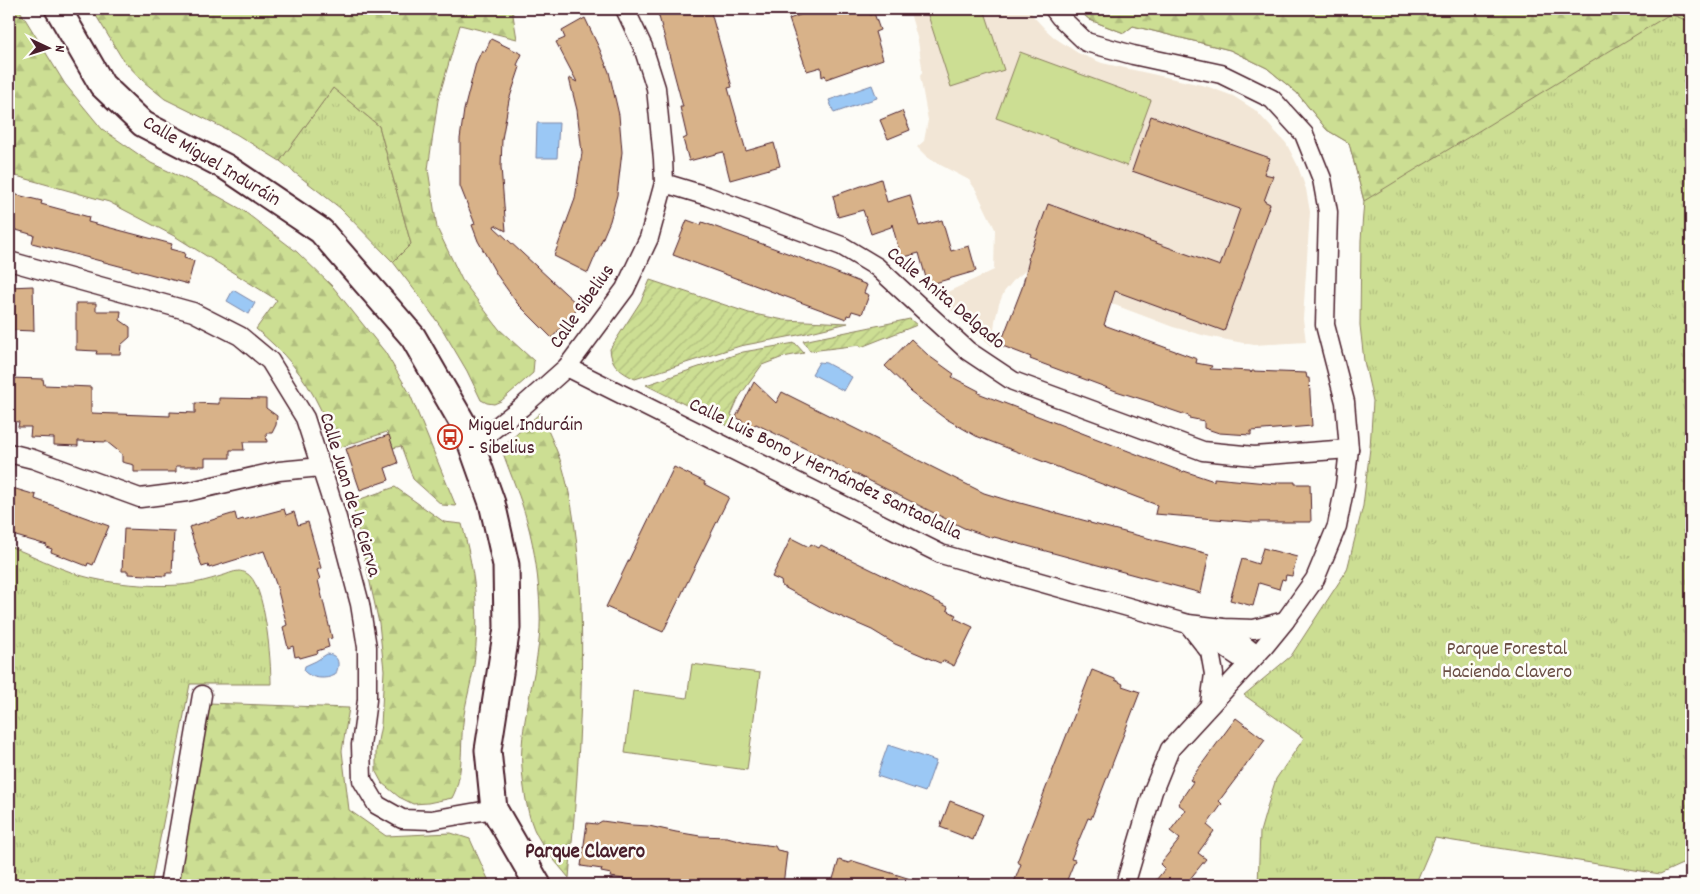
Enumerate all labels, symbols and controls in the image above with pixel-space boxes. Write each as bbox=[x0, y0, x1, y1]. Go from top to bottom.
north arrow bbox=[22, 22, 72, 72]
text: N bbox=[49, 45, 69, 53]
street label: Calle Miguel Induráin bbox=[137, 110, 285, 214]
street label: Calle Anita Delgado bbox=[879, 241, 1011, 357]
street label: Calle Sibelius bbox=[544, 259, 622, 355]
street label: Calle Luis Bono y Hernández Santaolalla bbox=[684, 391, 967, 549]
street label: Calle Juan de la Cierva bbox=[311, 410, 387, 581]
place label: Miguel Induráin - Sibelius bbox=[468, 412, 583, 463]
bus stop icon: Miguel Induráin - Sibelius bbox=[437, 424, 463, 450]
park label: Parque Forestal Hacienda Clavero bbox=[1442, 636, 1572, 687]
district label: Parque Clavero bbox=[525, 838, 645, 868]

